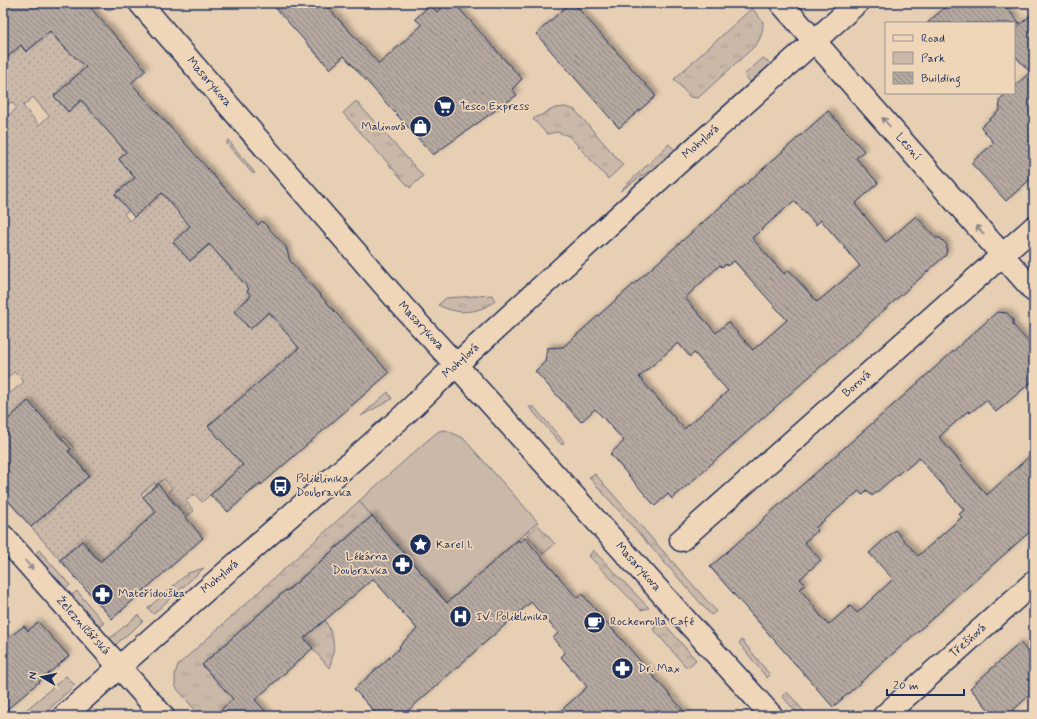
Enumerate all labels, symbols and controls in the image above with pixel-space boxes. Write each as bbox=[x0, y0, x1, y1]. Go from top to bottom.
legend bbox=[885, 22, 1015, 94]
text: Road bbox=[921, 31, 945, 47]
text: Park bbox=[921, 51, 945, 67]
street label: Masarykova bbox=[183, 54, 235, 110]
text: Building bbox=[921, 71, 961, 88]
supermarket icon: Tesco Express bbox=[431, 94, 457, 120]
place label: Tesco Express bbox=[460, 99, 529, 115]
shop icon: Malinová bbox=[408, 114, 434, 140]
one-way arrow bbox=[881, 116, 890, 127]
place label: Malinová bbox=[361, 119, 406, 135]
street label: Mohylová bbox=[679, 121, 723, 163]
street label: Lesní bbox=[892, 130, 924, 164]
one-way arrow bbox=[976, 225, 985, 236]
street label: Masarykova bbox=[394, 298, 448, 354]
street label: Mohylová bbox=[439, 340, 483, 382]
street label: Borová bbox=[839, 367, 875, 401]
place label: Poliklinika Doubravka bbox=[296, 471, 352, 501]
bus stop icon: Poliklinika Doubravka bbox=[267, 473, 293, 499]
place icon: Karel I. bbox=[408, 532, 434, 558]
place label: Karel I. bbox=[436, 537, 473, 553]
street label: Masarykova bbox=[611, 539, 665, 595]
place label: Lékárna Doubravka bbox=[332, 549, 388, 579]
pharmacy icon: Lékárna Doubravka bbox=[390, 551, 416, 577]
street label: Mohylová bbox=[198, 556, 243, 598]
one-way arrow bbox=[24, 560, 34, 570]
pharmacy icon: Mateřídouška bbox=[90, 581, 116, 607]
place label: Mateřídouška bbox=[118, 586, 185, 602]
street label: Železničářská bbox=[52, 593, 114, 659]
hospital icon: IV. Poliklinika bbox=[447, 604, 473, 630]
place label: IV. Poliklinika bbox=[476, 609, 548, 625]
cafe icon: Rockenrolla Café bbox=[581, 609, 607, 635]
place label: Rockenrolla Café bbox=[610, 614, 695, 630]
street label: Třešňová bbox=[946, 620, 990, 662]
pharmacy icon: Dr. Max bbox=[610, 656, 636, 682]
north arrow bbox=[22, 657, 62, 697]
place label: Dr. Max bbox=[638, 661, 680, 677]
text: N bbox=[26, 671, 41, 680]
scale bar bbox=[887, 671, 964, 697]
text: 20 m bbox=[893, 678, 919, 694]

